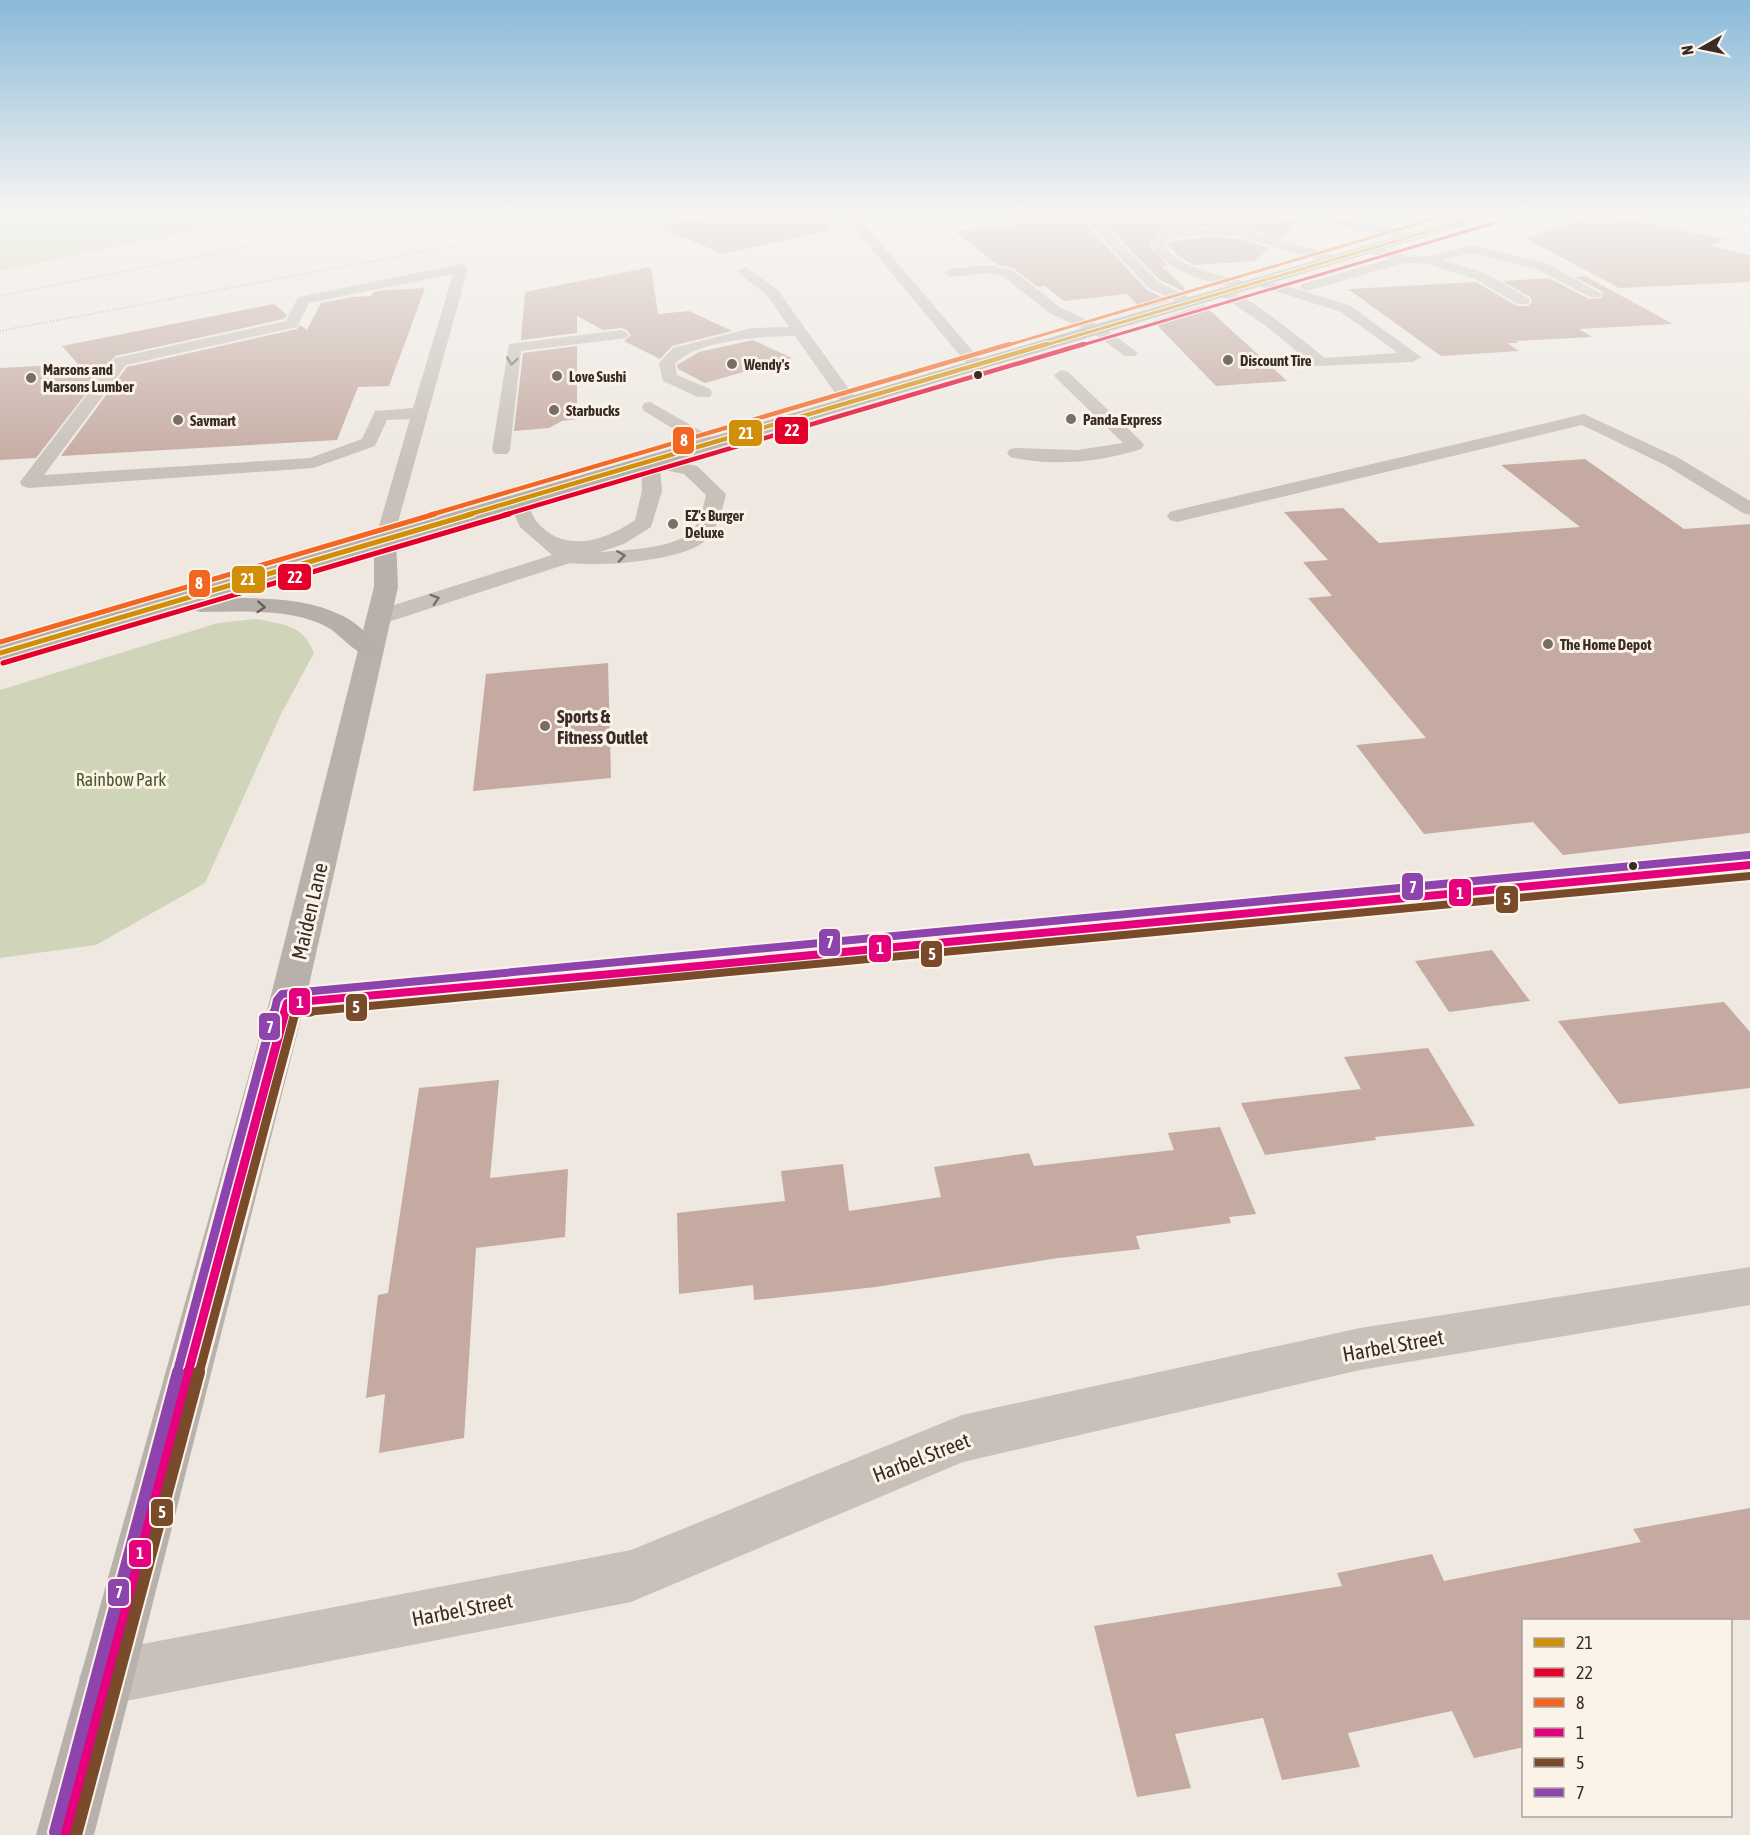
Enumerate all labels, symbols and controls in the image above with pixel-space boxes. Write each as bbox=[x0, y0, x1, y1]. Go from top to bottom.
north arrow bbox=[1672, 18, 1732, 78]
text: N bbox=[1678, 44, 1697, 56]
place label: Discount Tire bbox=[1240, 352, 1312, 369]
marker: Discount Tire bbox=[1221, 353, 1235, 367]
one-way arrow bbox=[506, 356, 519, 365]
place label: Wendy's bbox=[743, 356, 790, 373]
marker: Wendy's bbox=[725, 357, 739, 371]
place label: Marsons and Marsons Lumber bbox=[43, 361, 134, 395]
place label: Love Sushi bbox=[569, 368, 626, 385]
marker: Love Sushi bbox=[550, 369, 564, 383]
unlabelled marker bbox=[972, 369, 984, 381]
marker: Marsons and Marsons Lumber bbox=[24, 371, 38, 385]
place label: Starbucks bbox=[566, 402, 621, 419]
marker: Starbucks bbox=[547, 403, 561, 417]
place label: Panda Express bbox=[1083, 411, 1163, 428]
place label: Savmart bbox=[190, 412, 237, 429]
marker: Panda Express bbox=[1064, 412, 1078, 426]
marker: Savmart bbox=[171, 413, 185, 427]
line badge: 22 bbox=[774, 416, 809, 445]
line badge: 21 bbox=[728, 419, 763, 447]
text: 22 bbox=[784, 421, 800, 439]
text: 21 bbox=[738, 424, 754, 442]
line badge: 8 bbox=[672, 426, 695, 455]
text: 8 bbox=[680, 431, 688, 449]
place label: EZ's Burger Deluxe bbox=[685, 507, 744, 541]
marker: EZ's Burger Deluxe bbox=[666, 517, 680, 531]
one-way arrow bbox=[616, 550, 626, 563]
line badge: 22 bbox=[277, 563, 312, 591]
line badge: 21 bbox=[231, 565, 266, 594]
text: 22 bbox=[287, 568, 303, 586]
line badge: 8 bbox=[188, 569, 211, 598]
text: 21 bbox=[240, 570, 256, 588]
text: 8 bbox=[195, 574, 203, 592]
one-way arrow bbox=[429, 594, 440, 606]
one-way arrow bbox=[256, 600, 265, 613]
place label: The Home Depot bbox=[1560, 636, 1652, 653]
marker: The Home Depot bbox=[1541, 637, 1555, 651]
place label: Sports & Fitness Outlet bbox=[557, 706, 649, 748]
marker: Sports & Fitness Outlet bbox=[538, 719, 552, 733]
park label: Rainbow Park bbox=[76, 769, 166, 790]
street label: Maiden Lane bbox=[286, 860, 332, 962]
unlabelled marker bbox=[1627, 860, 1639, 872]
line badge: 7 bbox=[1401, 872, 1424, 901]
text: 7 bbox=[1409, 878, 1417, 896]
line badge: 1 bbox=[1448, 878, 1472, 907]
text: 1 bbox=[1456, 884, 1464, 902]
line badge: 5 bbox=[1495, 885, 1519, 914]
text: 5 bbox=[1503, 890, 1511, 908]
line badge: 7 bbox=[818, 928, 841, 957]
text: 7 bbox=[826, 933, 834, 951]
line badge: 1 bbox=[868, 934, 892, 963]
text: 1 bbox=[876, 939, 884, 957]
line badge: 5 bbox=[920, 940, 943, 968]
text: 5 bbox=[928, 945, 936, 963]
line badge: 1 bbox=[288, 987, 311, 1016]
text: 1 bbox=[296, 993, 304, 1011]
line badge: 5 bbox=[345, 993, 368, 1022]
text: 5 bbox=[352, 998, 360, 1016]
line badge: 7 bbox=[258, 1012, 281, 1041]
text: 7 bbox=[266, 1018, 274, 1036]
street label: Harbel Street bbox=[1341, 1324, 1445, 1366]
street label: Harbel Street bbox=[869, 1427, 973, 1487]
line badge: 5 bbox=[150, 1498, 174, 1527]
text: 5 bbox=[158, 1503, 166, 1521]
line badge: 1 bbox=[128, 1539, 152, 1568]
text: 1 bbox=[136, 1544, 144, 1562]
line badge: 7 bbox=[107, 1578, 130, 1607]
text: 7 bbox=[115, 1583, 123, 1601]
street label: Harbel Street bbox=[410, 1587, 514, 1631]
legend bbox=[1522, 1619, 1732, 1817]
text: 21 bbox=[1576, 1632, 1593, 1653]
text: 22 bbox=[1576, 1662, 1593, 1683]
text: 8 bbox=[1576, 1692, 1584, 1713]
text: 1 bbox=[1576, 1722, 1584, 1743]
text: 5 bbox=[1576, 1752, 1584, 1773]
text: 7 bbox=[1576, 1782, 1584, 1803]

